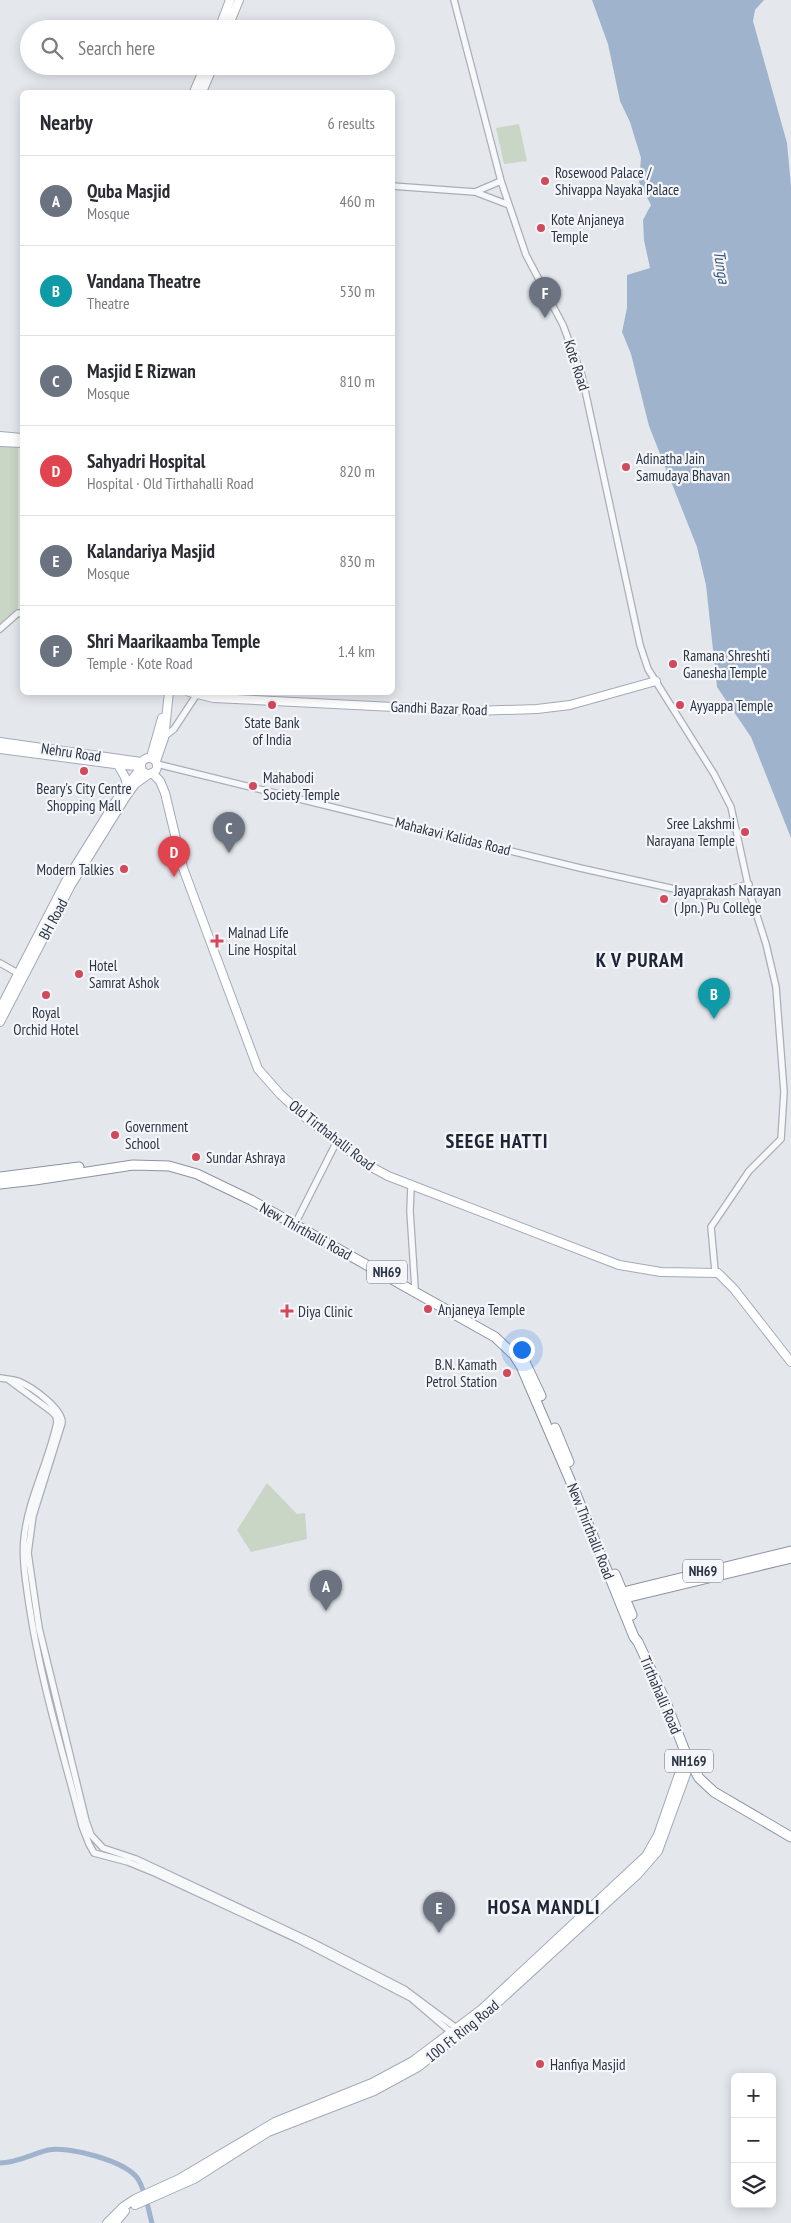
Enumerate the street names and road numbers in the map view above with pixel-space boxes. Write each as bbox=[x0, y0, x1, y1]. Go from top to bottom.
street label: Kote Road bbox=[560, 337, 594, 393]
street label: Gandhi Bazar Road bbox=[390, 697, 488, 719]
street label: Nehru Road bbox=[40, 738, 102, 766]
street label: Mahakavi Kalidas Road bbox=[393, 812, 513, 860]
street label: BH Road bbox=[34, 895, 72, 943]
street label: Old Tirthahalli Road bbox=[285, 1096, 379, 1174]
street label: New Thirthalli Road bbox=[257, 1198, 355, 1264]
road number: NH69 bbox=[367, 1260, 407, 1284]
street label: New Thirthalli Road bbox=[563, 1480, 619, 1582]
road number: NH69 bbox=[683, 1560, 723, 1582]
street label: Tirthahalli Road bbox=[636, 1653, 686, 1737]
road number: NH169 bbox=[665, 1750, 713, 1772]
street label: 100 Ft Ring Road bbox=[421, 1996, 503, 2066]

